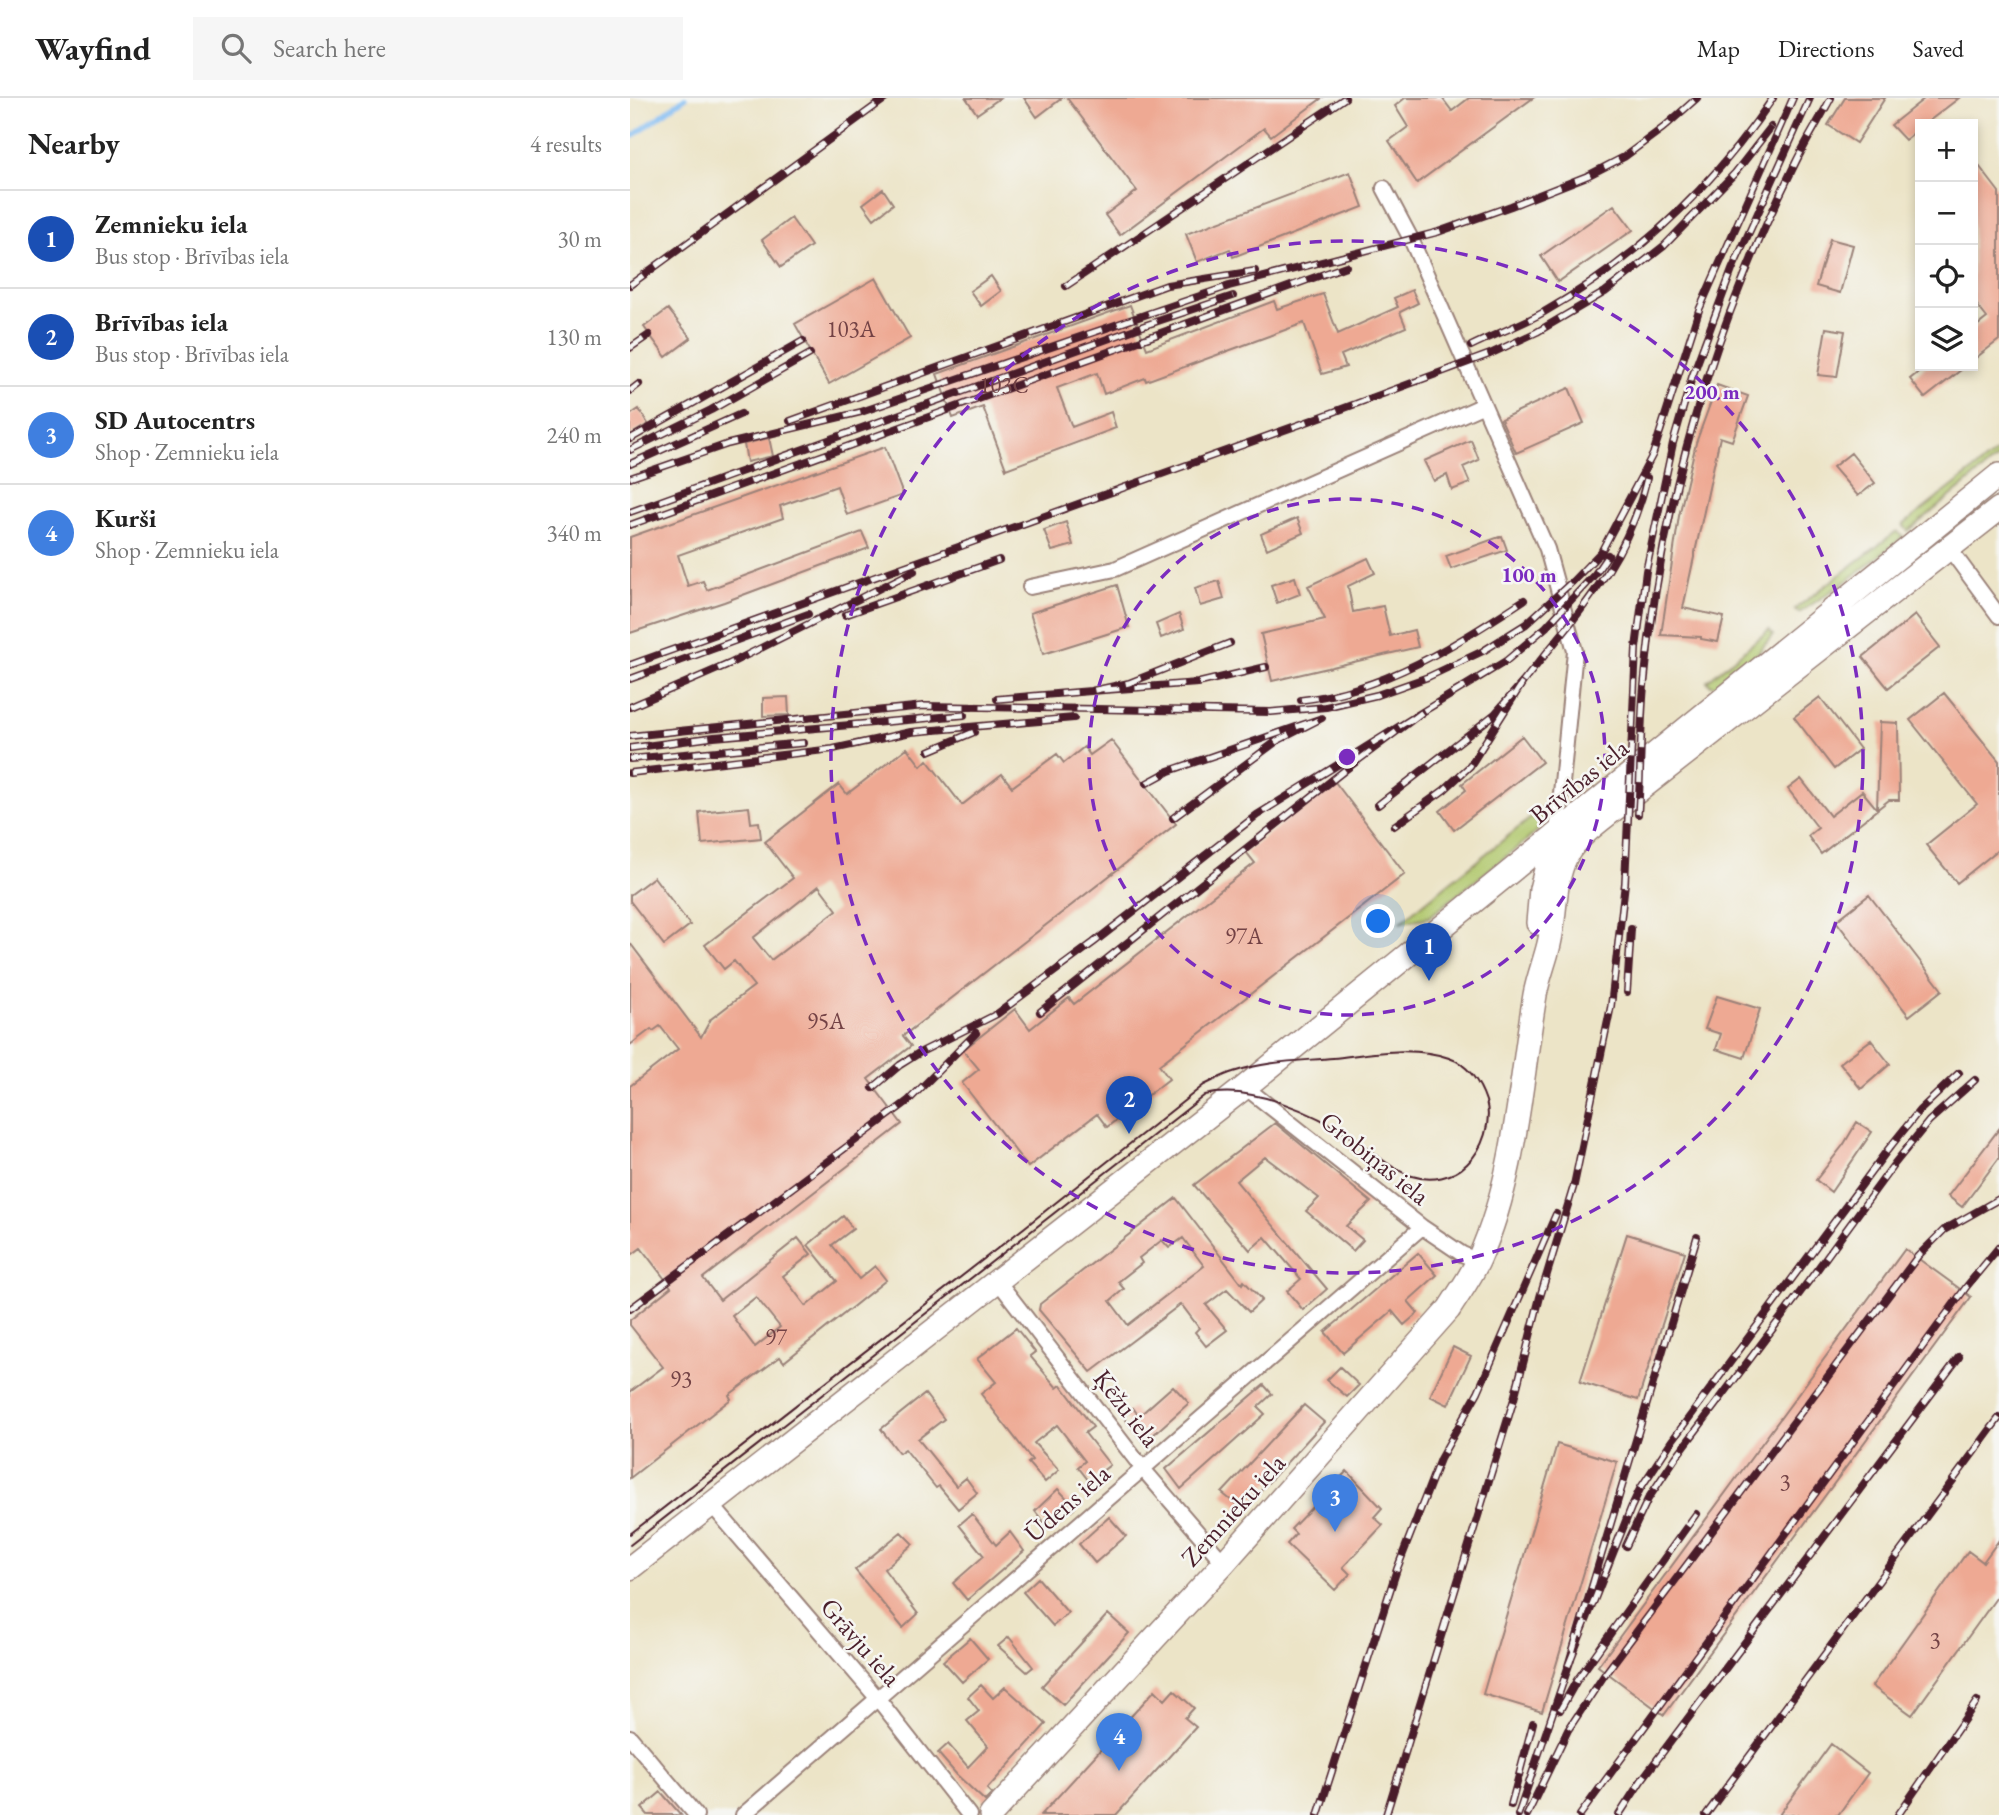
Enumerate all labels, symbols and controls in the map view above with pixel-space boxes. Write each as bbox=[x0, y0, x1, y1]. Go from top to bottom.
search box bbox=[193, 17, 683, 80]
text: Wayfind bbox=[35, 27, 151, 70]
icon: search bbox=[217, 29, 255, 67]
text: Search here bbox=[273, 31, 386, 65]
text: Map bbox=[1697, 33, 1740, 64]
text: Directions bbox=[1778, 33, 1875, 64]
text: Saved bbox=[1913, 33, 1964, 64]
map controls bbox=[1915, 119, 1978, 371]
button: + bbox=[1915, 119, 1978, 182]
text: Nearby bbox=[28, 124, 120, 163]
text: 4 results bbox=[530, 129, 602, 159]
button: − bbox=[1915, 182, 1978, 245]
text: Zemnieku iela bbox=[95, 207, 248, 241]
text: 1 bbox=[45, 224, 57, 254]
text: 30 m bbox=[557, 224, 602, 254]
text: Bus stop · Brīvības iela bbox=[95, 241, 289, 271]
button: locate bbox=[1915, 245, 1978, 308]
text: Brīvības iela bbox=[95, 305, 228, 339]
button: layers bbox=[1915, 308, 1978, 371]
house number: 103A bbox=[826, 314, 877, 344]
text: 2 bbox=[45, 322, 57, 352]
text: 130 m bbox=[546, 322, 602, 352]
text: Bus stop · Brīvības iela bbox=[95, 339, 289, 369]
house number: 103C bbox=[979, 370, 1029, 400]
text: 200 m bbox=[1684, 378, 1740, 405]
text: SD Autocentrs bbox=[95, 403, 255, 437]
text: 3 bbox=[45, 420, 57, 450]
text: 240 m bbox=[546, 420, 602, 450]
text: Shop · Zemnieku iela bbox=[95, 437, 279, 467]
text: Kurši bbox=[95, 501, 156, 535]
text: 4 bbox=[45, 518, 57, 548]
text: 340 m bbox=[546, 518, 602, 548]
text: Shop · Zemnieku iela bbox=[95, 535, 279, 565]
text: 100 m bbox=[1501, 561, 1557, 588]
street label: Brīvības iela bbox=[1522, 730, 1636, 831]
centre of rings bbox=[1335, 745, 1359, 769]
your location bbox=[1361, 904, 1395, 938]
house number: 97A bbox=[1225, 921, 1264, 951]
pin: 1 bbox=[1406, 923, 1452, 981]
house number: 95A bbox=[807, 1006, 846, 1036]
pin: 2 bbox=[1106, 1076, 1152, 1134]
street label: Grobiņas iela bbox=[1313, 1104, 1437, 1213]
house number: 97 bbox=[765, 1322, 788, 1352]
street label: Ķēžu iela bbox=[1086, 1362, 1168, 1454]
house number: 93 bbox=[670, 1364, 692, 1394]
street label: Zemnieku iela bbox=[1173, 1446, 1293, 1574]
street label: Ūdens iela bbox=[1017, 1456, 1117, 1550]
house number: 3 bbox=[1779, 1467, 1791, 1497]
pin: 3 bbox=[1312, 1474, 1358, 1532]
street label: Grāvju iela bbox=[813, 1591, 909, 1694]
house number: 3 bbox=[1929, 1625, 1941, 1655]
pin: 4 bbox=[1096, 1713, 1142, 1771]

